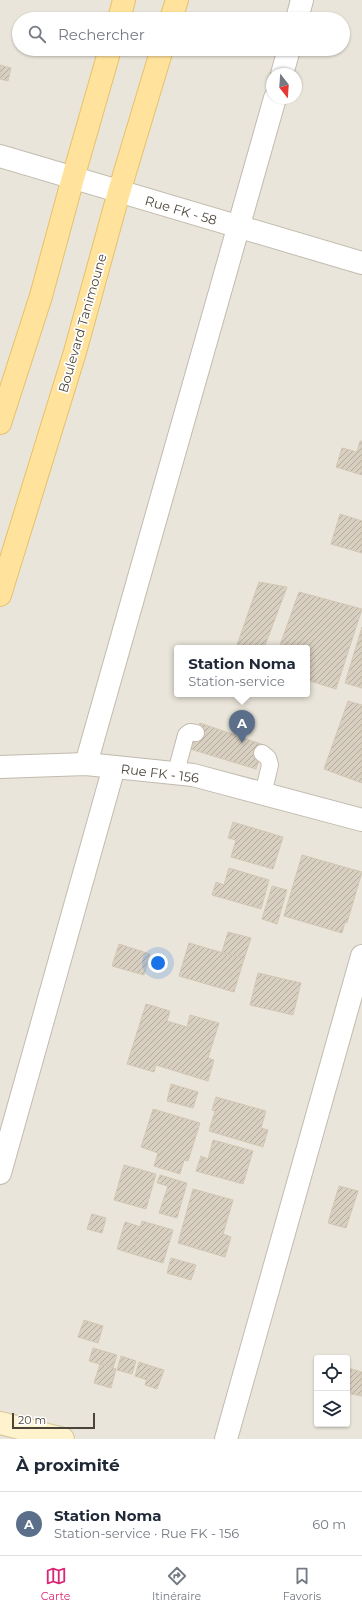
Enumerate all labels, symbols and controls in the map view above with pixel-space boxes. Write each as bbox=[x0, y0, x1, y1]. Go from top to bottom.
search box bbox=[12, 12, 350, 56]
icon: search bbox=[26, 23, 48, 45]
text: Rechercher bbox=[58, 25, 145, 44]
north arrow bbox=[266, 68, 302, 104]
street label: Rue FK - 58 bbox=[143, 192, 219, 228]
street label: Boulevard Tanimoune bbox=[54, 251, 110, 394]
popup bbox=[174, 645, 310, 697]
text: Station Noma bbox=[188, 654, 296, 673]
text: Station-service bbox=[188, 673, 285, 689]
pin: A bbox=[229, 710, 255, 743]
street label: Rue FK - 156 bbox=[120, 760, 200, 786]
your location bbox=[148, 953, 168, 973]
map controls bbox=[314, 1355, 350, 1427]
button: locate bbox=[314, 1355, 350, 1391]
button: layers bbox=[314, 1391, 350, 1427]
scale bar bbox=[12, 1411, 95, 1430]
text: 20 m bbox=[18, 1413, 46, 1427]
text: À proximité bbox=[16, 1455, 120, 1475]
text: Station Noma bbox=[54, 1506, 162, 1525]
text: A bbox=[24, 1516, 34, 1532]
text: 60 m bbox=[312, 1516, 346, 1532]
text: Station-service · Rue FK - 156 bbox=[54, 1525, 239, 1541]
tab: Carte bbox=[41, 1565, 70, 1603]
tab: Itinéraire bbox=[152, 1565, 201, 1603]
tab: Favoris bbox=[283, 1565, 321, 1603]

